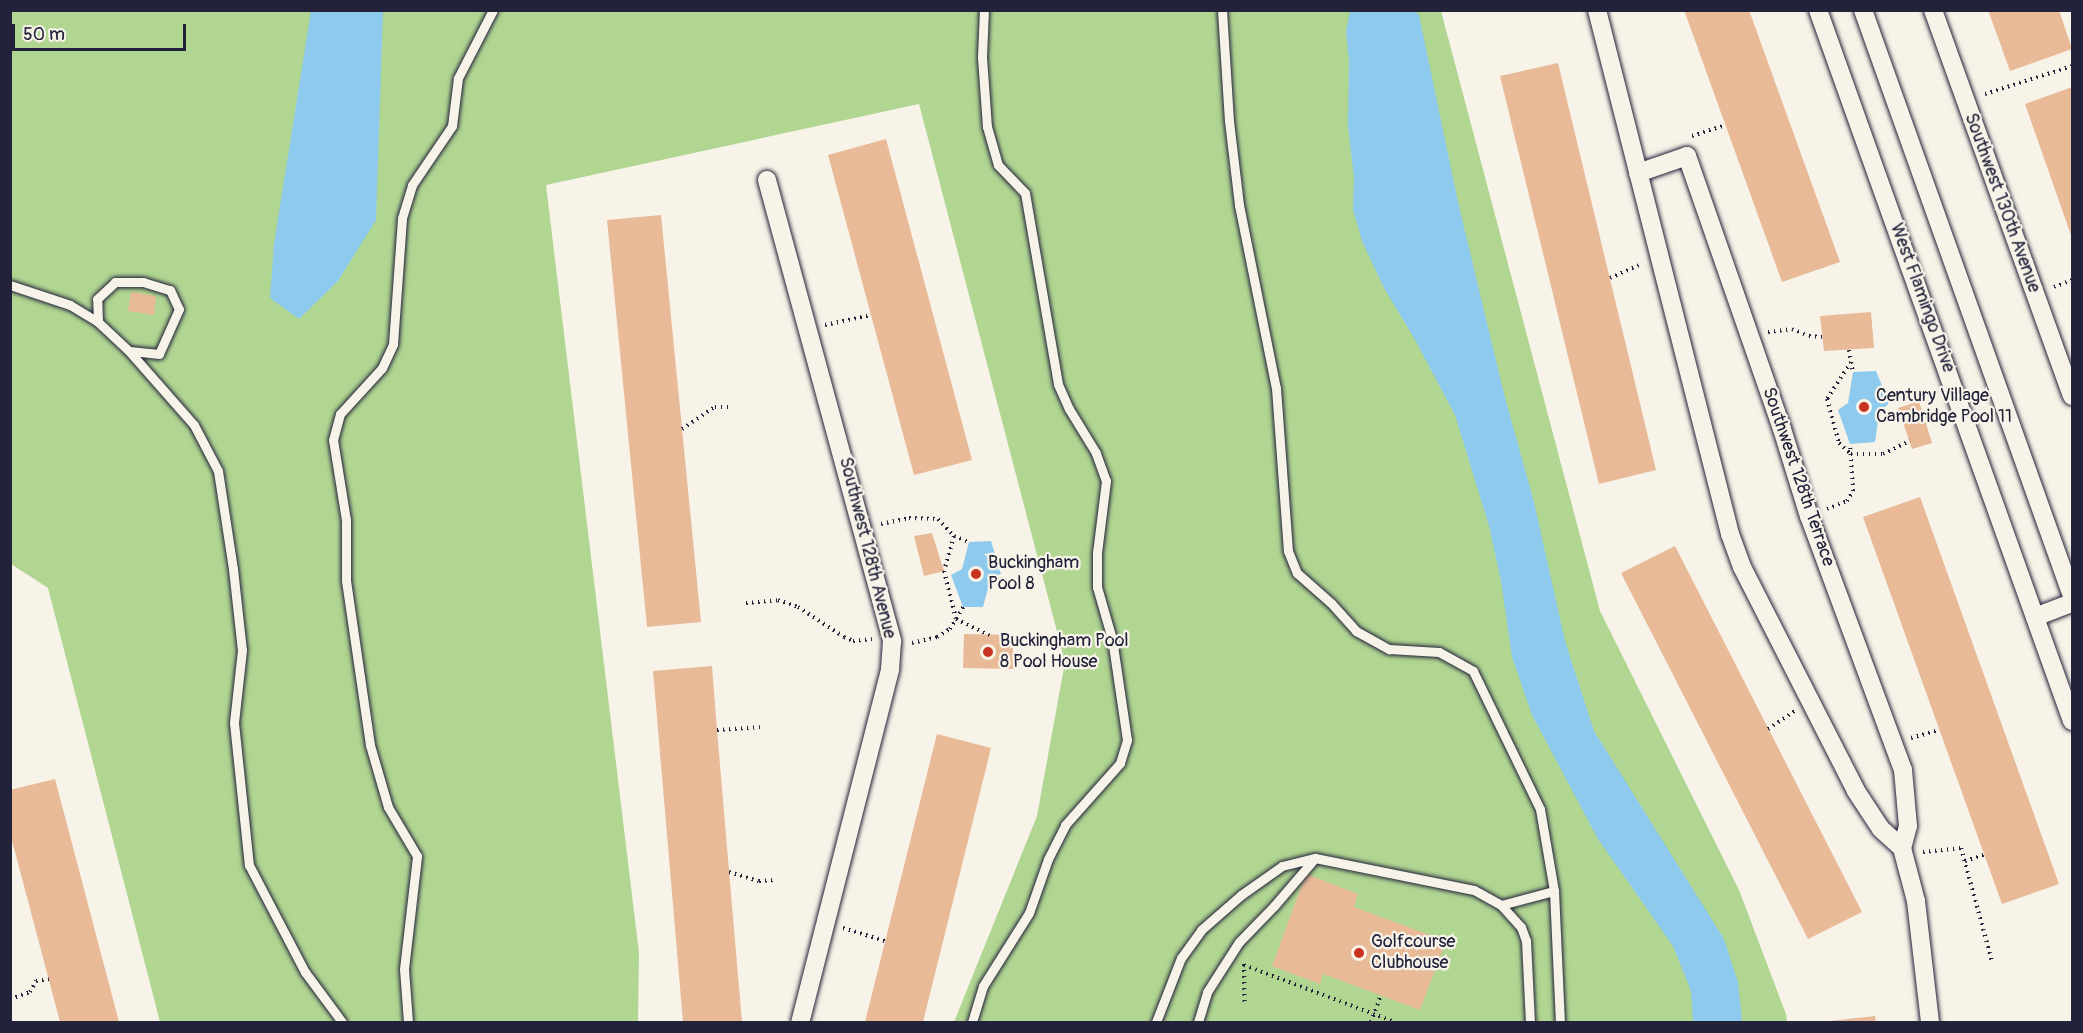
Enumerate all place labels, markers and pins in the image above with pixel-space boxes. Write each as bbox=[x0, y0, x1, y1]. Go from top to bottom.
place label: Century Village Cambridge Pool 11 bbox=[1876, 386, 2012, 428]
marker: Century Village Cambridge Pool 11 bbox=[1857, 400, 1871, 414]
place label: Buckingham Pool 8 bbox=[988, 553, 1079, 596]
marker: Buckingham Pool 8 bbox=[969, 567, 983, 581]
place label: Buckingham Pool 8 Pool House bbox=[1000, 631, 1129, 674]
marker: Buckingham Pool 8 Pool House bbox=[981, 645, 995, 659]
place label: Golfcourse Clubhouse bbox=[1371, 932, 1455, 974]
marker: Golfcourse Clubhouse bbox=[1352, 946, 1366, 960]

